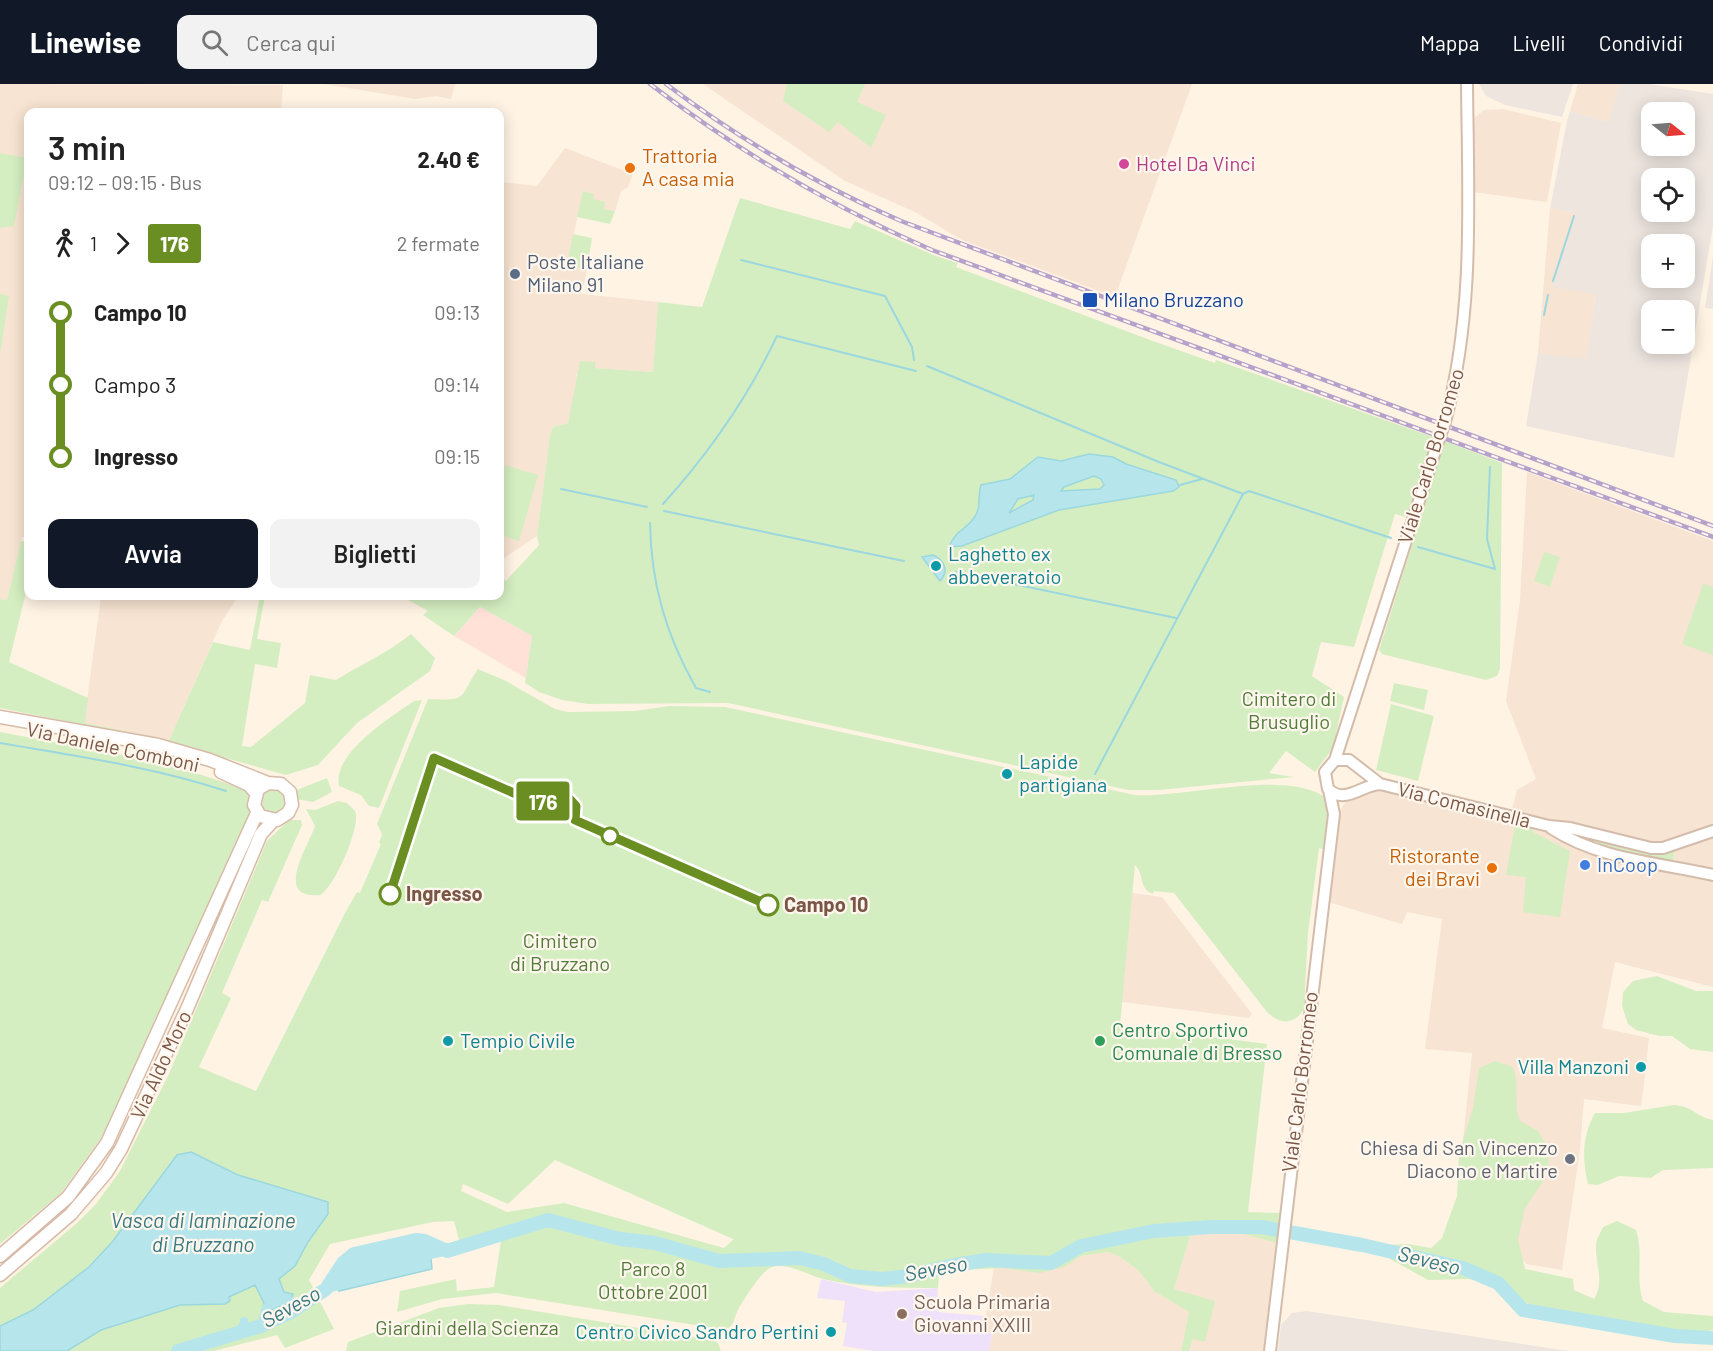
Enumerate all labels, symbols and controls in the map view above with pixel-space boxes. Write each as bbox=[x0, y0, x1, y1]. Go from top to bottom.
search box bbox=[177, 15, 597, 69]
text: Linewise bbox=[30, 25, 141, 59]
icon: search bbox=[198, 26, 231, 59]
text: Cerca qui bbox=[246, 29, 336, 55]
text: Mappa bbox=[1420, 30, 1480, 55]
text: Livelli bbox=[1513, 30, 1566, 55]
text: Condividi bbox=[1599, 30, 1683, 55]
north arrow bbox=[1641, 102, 1695, 156]
map controls bbox=[1641, 102, 1695, 354]
text: 3 min bbox=[48, 127, 126, 167]
place label: Trattoria A casa mia bbox=[642, 143, 734, 190]
text: 2.40 € bbox=[418, 146, 480, 172]
place label: Hotel Da Vinci bbox=[1136, 151, 1256, 175]
marker: Hotel Da Vinci bbox=[1117, 157, 1131, 171]
marker: Trattoria A casa mia bbox=[623, 161, 637, 175]
button: locate bbox=[1641, 168, 1695, 222]
text: 09:12 – 09:15 · Bus bbox=[48, 170, 202, 194]
icon: walk bbox=[48, 227, 81, 260]
icon: forward bbox=[106, 227, 139, 260]
text: 1 bbox=[90, 231, 97, 255]
text: 176 bbox=[160, 231, 189, 256]
text: 2 fermate bbox=[397, 231, 480, 255]
button: + bbox=[1641, 234, 1695, 288]
place label: Poste Italiane Milano 91 bbox=[527, 249, 645, 296]
marker: Poste Italiane Milano 91 bbox=[508, 267, 522, 281]
place label: Milano Bruzzano bbox=[1104, 287, 1244, 311]
marker: Milano Bruzzano bbox=[1081, 291, 1099, 309]
text: Campo 10 bbox=[94, 299, 187, 325]
text: 09:13 bbox=[434, 300, 480, 324]
button: − bbox=[1641, 300, 1695, 354]
street label: Viale Carlo Borromeo bbox=[1392, 365, 1468, 546]
text: Campo 3 bbox=[94, 371, 176, 397]
text: 09:14 bbox=[433, 372, 480, 396]
text: Ingresso bbox=[94, 443, 178, 469]
text: 09:15 bbox=[434, 444, 480, 468]
button: Avvia bbox=[48, 519, 258, 588]
button: Biglietti bbox=[270, 519, 480, 588]
place label: Laghetto ex abbeveratoio bbox=[948, 541, 1061, 588]
marker: Laghetto ex abbeveratoio bbox=[929, 559, 943, 573]
park label: Cimitero di Brusuglio bbox=[1242, 686, 1336, 733]
street label: Via Daniele Comboni bbox=[24, 716, 202, 776]
place label: Lapide partigiana bbox=[1019, 749, 1107, 796]
marker: Lapide partigiana bbox=[1000, 767, 1014, 781]
street label: Via Comasinella bbox=[1395, 776, 1533, 832]
line badge: 176 bbox=[508, 782, 578, 820]
text: 176 bbox=[528, 789, 558, 814]
unlabelled marker bbox=[601, 827, 619, 845]
place label: Ristorante dei Bravi bbox=[1389, 843, 1480, 890]
place label: InCoop bbox=[1597, 852, 1658, 876]
marker: InCoop bbox=[1578, 858, 1592, 872]
marker: Ristorante dei Bravi bbox=[1485, 861, 1499, 875]
place label: Ingresso bbox=[406, 881, 483, 905]
marker: Ingresso bbox=[379, 883, 401, 905]
place label: Campo 10 bbox=[784, 892, 868, 916]
marker: Campo 10 bbox=[757, 894, 779, 916]
park label: Cimitero di Bruzzano bbox=[510, 928, 610, 975]
street label: Viale Carlo Borromeo bbox=[1276, 990, 1322, 1174]
street label: Via Aldo Moro bbox=[125, 1007, 196, 1123]
place label: Centro Sportivo Comunale di Bresso bbox=[1112, 1017, 1283, 1064]
place label: Tempio Civile bbox=[460, 1028, 575, 1052]
marker: Tempio Civile bbox=[441, 1034, 455, 1048]
marker: Centro Sportivo Comunale di Bresso bbox=[1093, 1034, 1107, 1048]
place label: Villa Manzoni bbox=[1518, 1054, 1629, 1078]
marker: Villa Manzoni bbox=[1634, 1060, 1648, 1074]
place label: Chiesa di San Vincenzo Diacono e Martire bbox=[1360, 1135, 1558, 1182]
marker: Chiesa di San Vincenzo Diacono e Martire bbox=[1563, 1152, 1577, 1166]
water label: Vasca di laminazione di Bruzzano bbox=[110, 1207, 296, 1256]
water label: Seveso bbox=[1396, 1240, 1463, 1279]
water label: Seveso bbox=[902, 1250, 969, 1285]
park label: Parco 8 Ottobre 2001 bbox=[598, 1256, 708, 1303]
water label: Seveso bbox=[256, 1279, 324, 1332]
place label: Scuola Primaria Giovanni XXIII bbox=[914, 1289, 1050, 1336]
marker: Scuola Primaria Giovanni XXIII bbox=[895, 1307, 909, 1321]
park label: Giardini della Scienza bbox=[375, 1315, 559, 1339]
place label: Centro Civico Sandro Pertini bbox=[576, 1319, 819, 1343]
marker: Centro Civico Sandro Pertini bbox=[824, 1325, 838, 1339]

